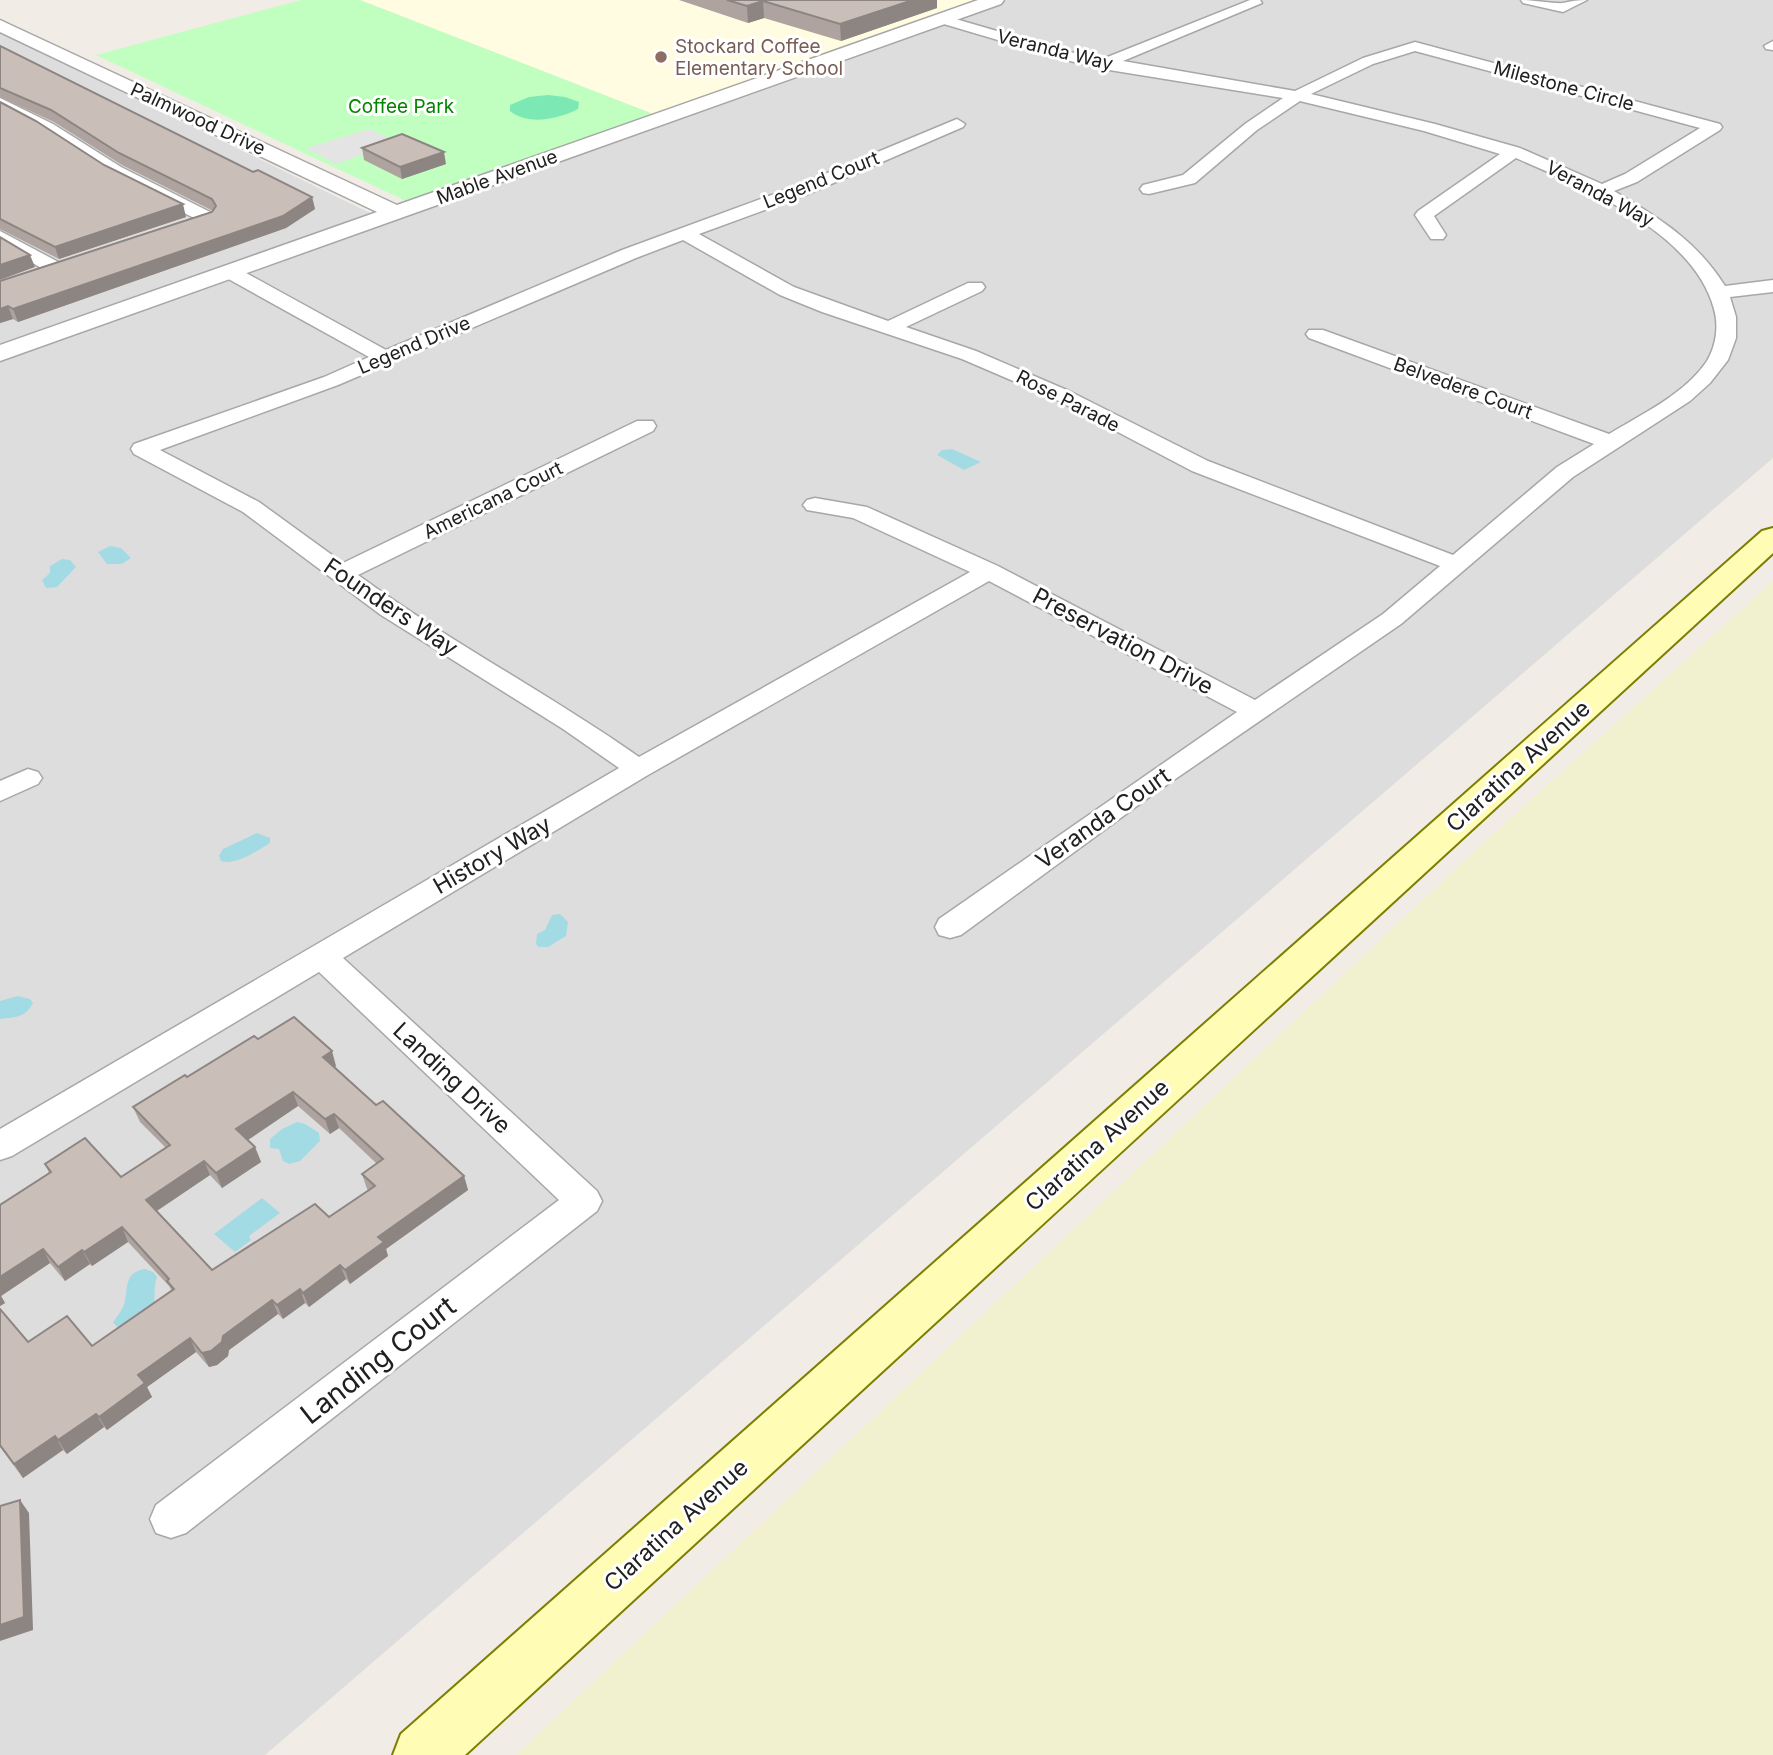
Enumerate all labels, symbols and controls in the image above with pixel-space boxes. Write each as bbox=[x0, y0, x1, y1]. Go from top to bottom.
street label: Veranda Way bbox=[995, 24, 1116, 76]
place label: Stockard Coffee Elementary School bbox=[675, 35, 843, 80]
marker: Stockard Coffee Elementary School bbox=[653, 49, 669, 65]
street label: Milestone Circle bbox=[1491, 56, 1637, 116]
street label: Palmwood Drive bbox=[127, 78, 269, 160]
park label: Coffee Park bbox=[348, 95, 455, 118]
street label: Mable Avenue bbox=[433, 144, 561, 210]
street label: Legend Court bbox=[760, 146, 882, 214]
street label: Veranda Way bbox=[1542, 156, 1658, 232]
street label: Legend Drive bbox=[354, 311, 474, 379]
street label: Belvedere Court bbox=[1391, 352, 1535, 424]
street label: Rose Parade bbox=[1012, 365, 1124, 437]
street label: Americana Court bbox=[420, 456, 566, 544]
street label: Founders Way bbox=[319, 552, 463, 662]
street label: Preservation Drive bbox=[1028, 582, 1218, 700]
street label: Claratina Avenue bbox=[1440, 694, 1596, 838]
street label: Veranda Court bbox=[1030, 761, 1176, 875]
street label: History Way bbox=[428, 810, 556, 900]
street label: Landing Drive bbox=[387, 1016, 517, 1140]
street label: Claratina Avenue bbox=[1019, 1073, 1175, 1217]
street label: Landing Court bbox=[294, 1289, 462, 1431]
street label: Claratina Avenue bbox=[598, 1453, 754, 1597]

